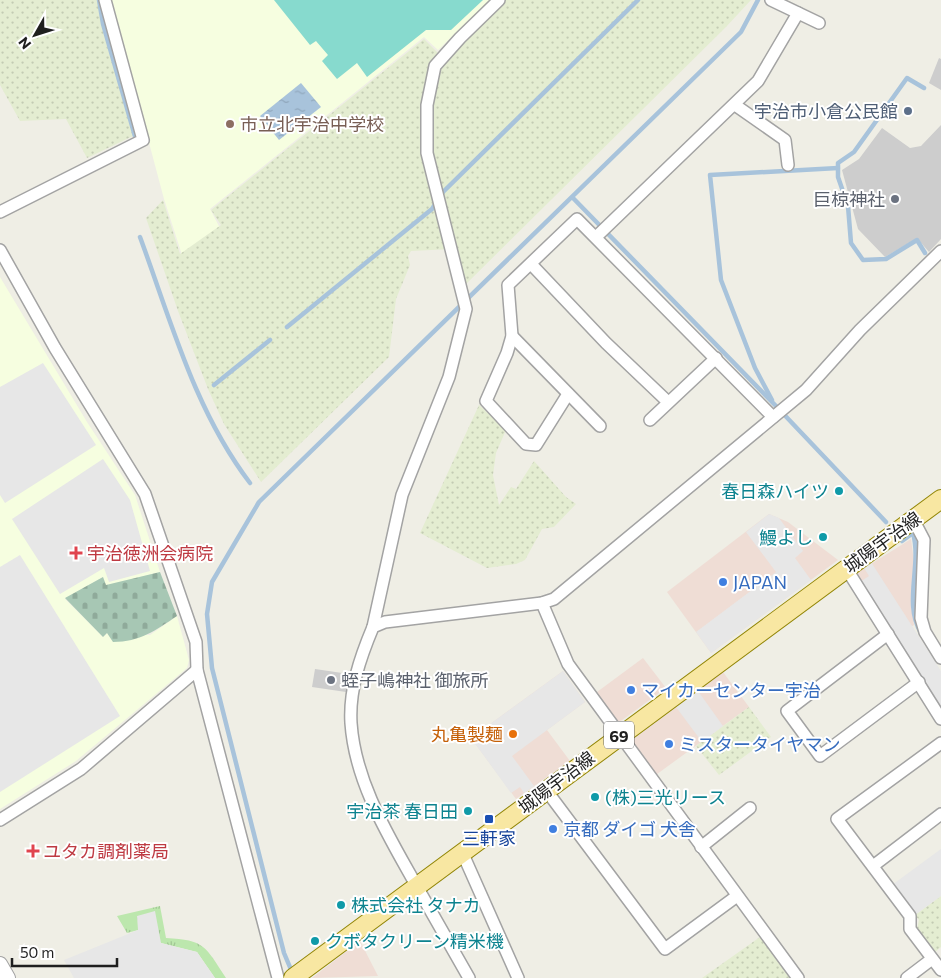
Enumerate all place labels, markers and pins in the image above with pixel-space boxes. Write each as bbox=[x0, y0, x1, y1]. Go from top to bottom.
place label: 宇治市小倉公民館 bbox=[754, 100, 898, 122]
marker: 宇治市小倉公民館 bbox=[902, 105, 914, 117]
place label: 市立北宇治中学校 bbox=[240, 113, 384, 135]
marker: 市立北宇治中学校 bbox=[224, 118, 236, 130]
place label: 巨椋神社 bbox=[813, 188, 885, 210]
marker: 巨椋神社 bbox=[889, 193, 901, 205]
place label: 春日森ハイツ bbox=[721, 480, 829, 502]
marker: 春日森ハイツ bbox=[833, 485, 845, 497]
place label: 鰻よし bbox=[759, 526, 813, 548]
marker: 鰻よし bbox=[817, 531, 829, 543]
place label: 宇治徳洲会病院 bbox=[87, 542, 213, 564]
marker: 宇治徳洲会病院 bbox=[69, 546, 83, 560]
place label: JAPAN bbox=[733, 571, 787, 593]
marker: JAPAN bbox=[717, 576, 729, 588]
place label: 蛭子嶋神社 御旅所 bbox=[341, 669, 488, 691]
marker: 蛭子嶋神社 御旅所 bbox=[325, 674, 337, 686]
place label: マイカーセンター宇治 bbox=[641, 679, 821, 701]
marker: マイカーセンター宇治 bbox=[625, 684, 637, 696]
place label: 丸亀製麺 bbox=[431, 723, 503, 745]
marker: 丸亀製麺 bbox=[507, 728, 519, 740]
place label: ミスタータイヤマン bbox=[679, 733, 840, 755]
marker: ミスタータイヤマン bbox=[663, 738, 675, 750]
place label: (株)三光リース bbox=[605, 786, 726, 808]
marker: (株)三光リース bbox=[589, 791, 601, 803]
place label: 宇治茶 春日田 bbox=[347, 800, 458, 822]
marker: 宇治茶 春日田 bbox=[462, 805, 474, 817]
marker: 三軒家 bbox=[483, 813, 495, 825]
place label: 京都 ダイゴ 犬舎 bbox=[563, 818, 696, 840]
marker: 京都 ダイゴ 犬舎 bbox=[547, 823, 559, 835]
place label: 三軒家 bbox=[462, 827, 516, 849]
place label: ユタカ調剤薬局 bbox=[43, 840, 169, 862]
marker: ユタカ調剤薬局 bbox=[27, 845, 39, 857]
place label: 株式会社 タナカ bbox=[351, 894, 480, 916]
marker: 株式会社 タナカ bbox=[335, 899, 347, 911]
place label: クボタクリーン精米機 bbox=[325, 930, 504, 952]
marker: クボタクリーン精米機 bbox=[309, 935, 321, 947]

